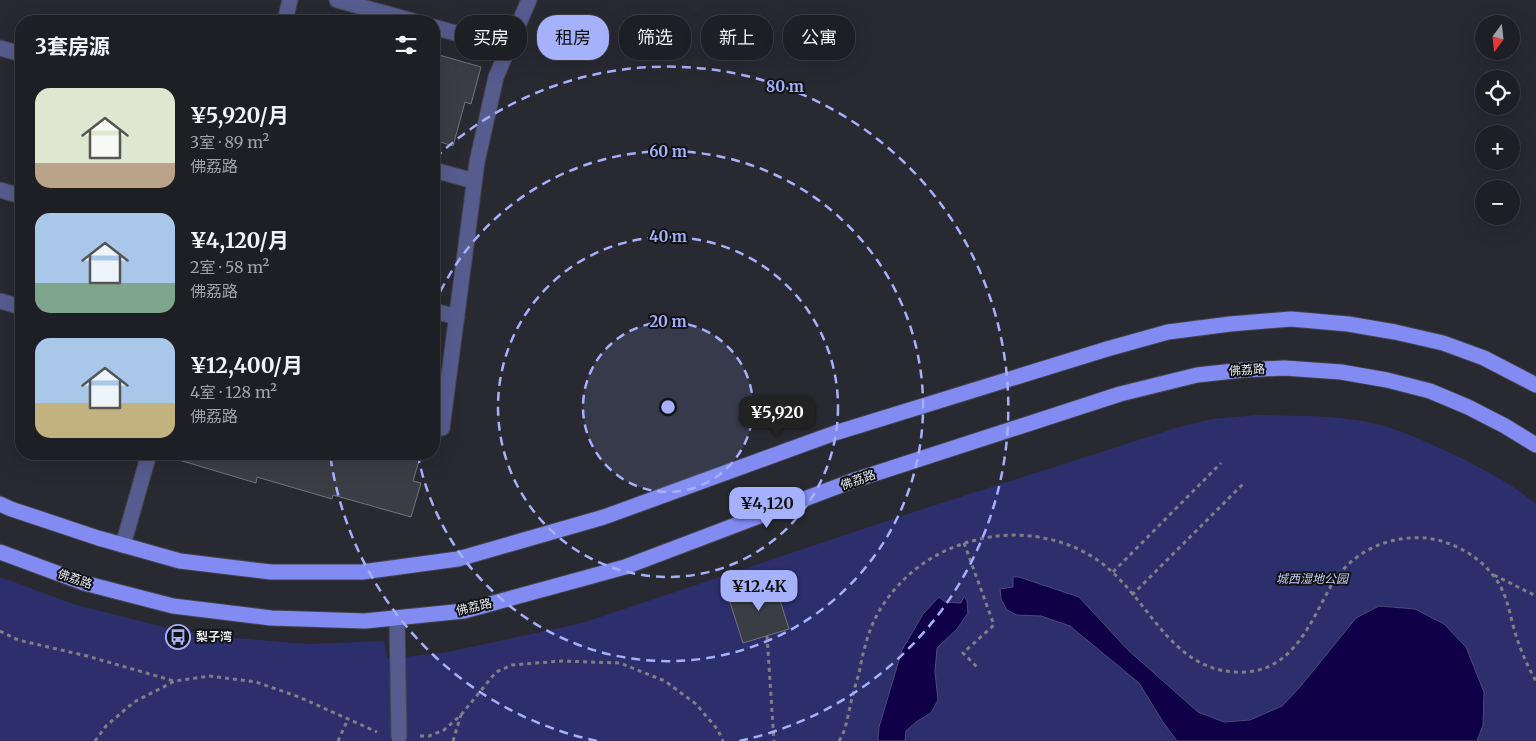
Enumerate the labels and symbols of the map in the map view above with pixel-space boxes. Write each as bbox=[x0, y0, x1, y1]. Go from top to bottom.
north arrow bbox=[1475, 15, 1520, 60]
text: 80 m bbox=[766, 77, 804, 96]
text: 60 m bbox=[649, 142, 687, 161]
text: 40 m bbox=[649, 227, 687, 246]
text: 20 m bbox=[649, 312, 687, 331]
street label: 佛荔路 bbox=[1228, 361, 1265, 378]
pin: ¥5,920 bbox=[736, 396, 818, 438]
centre of rings bbox=[659, 398, 677, 416]
street label: 佛荔路 bbox=[838, 467, 877, 492]
pin: ¥4,120 bbox=[726, 486, 808, 529]
street label: 佛荔路 bbox=[56, 566, 95, 591]
pin: ¥12.4K bbox=[718, 570, 800, 612]
park label: 城西湿地公园 bbox=[1276, 571, 1350, 586]
street label: 佛荔路 bbox=[455, 595, 493, 618]
bus stop icon: 梨子湾 bbox=[165, 624, 191, 650]
place label: 梨子湾 bbox=[196, 629, 232, 644]

